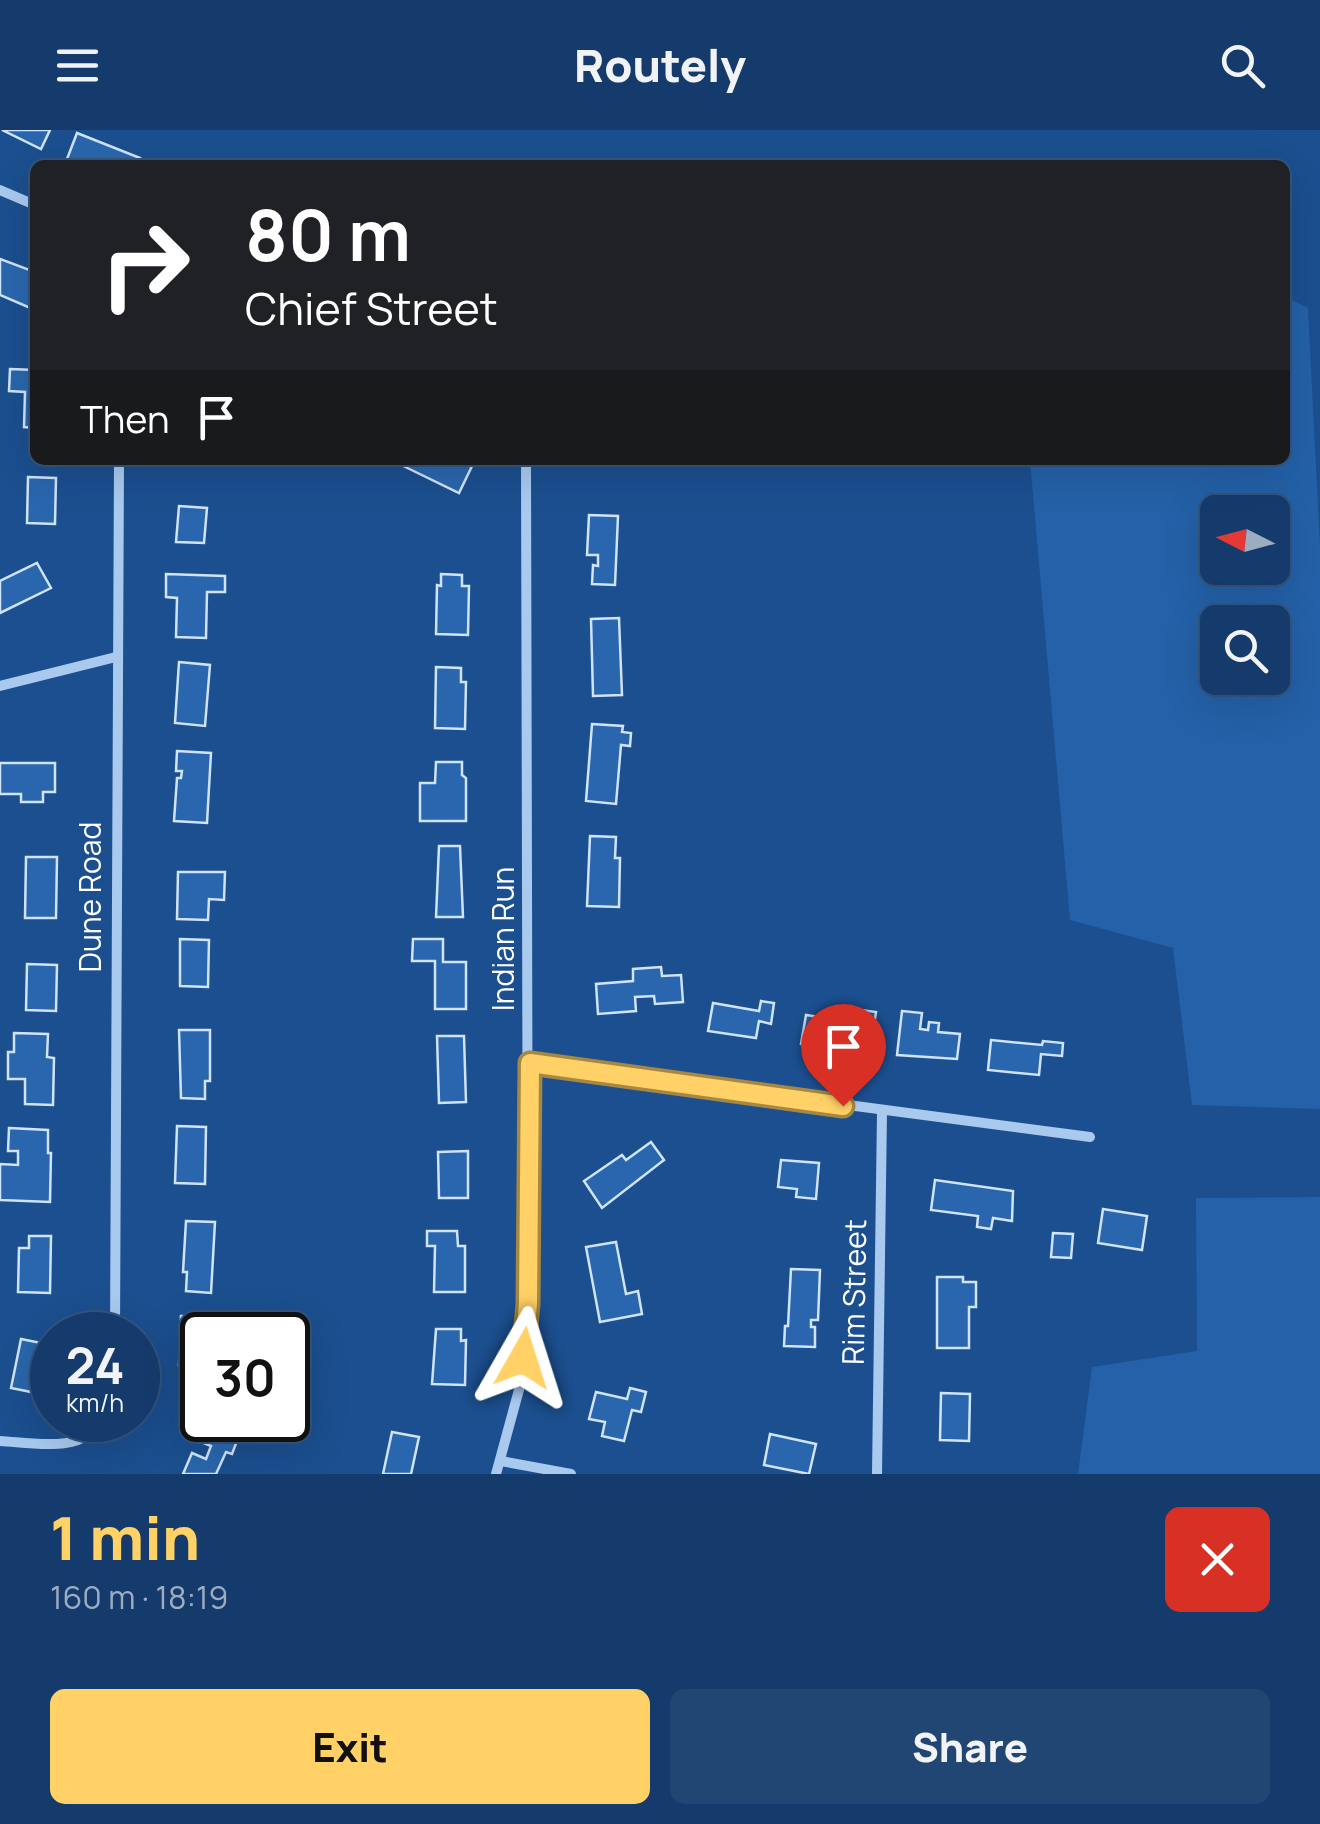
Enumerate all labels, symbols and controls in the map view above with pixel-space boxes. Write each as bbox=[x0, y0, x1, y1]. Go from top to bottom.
text: Routely bbox=[574, 34, 746, 96]
icon: menu bbox=[50, 38, 105, 93]
icon: search bbox=[1215, 38, 1270, 93]
text: 80 m bbox=[245, 186, 411, 282]
icon: right bbox=[80, 200, 210, 330]
text: Chief Street bbox=[245, 277, 498, 339]
icon: arrive bbox=[189, 390, 244, 445]
text: Then bbox=[80, 392, 169, 444]
north arrow bbox=[1200, 495, 1290, 585]
map controls bbox=[1200, 495, 1290, 695]
button: search bbox=[1200, 605, 1290, 695]
street label: Dune Road bbox=[69, 822, 110, 972]
street label: Indian Run bbox=[482, 867, 523, 1011]
pin bbox=[801, 1004, 886, 1107]
icon: arrive bbox=[816, 1019, 871, 1074]
street label: Rim Street bbox=[832, 1219, 875, 1365]
position arrow bbox=[471, 1306, 575, 1410]
speed limit sign: 30 bbox=[180, 1312, 310, 1442]
text: 24 bbox=[65, 1331, 125, 1399]
text: km/h bbox=[66, 1385, 124, 1420]
text: 1 min bbox=[50, 1496, 200, 1578]
button: close bbox=[1165, 1507, 1270, 1612]
text: 160 m · 18:19 bbox=[50, 1575, 228, 1619]
button: Exit bbox=[50, 1689, 650, 1804]
button: Share bbox=[670, 1689, 1270, 1804]

